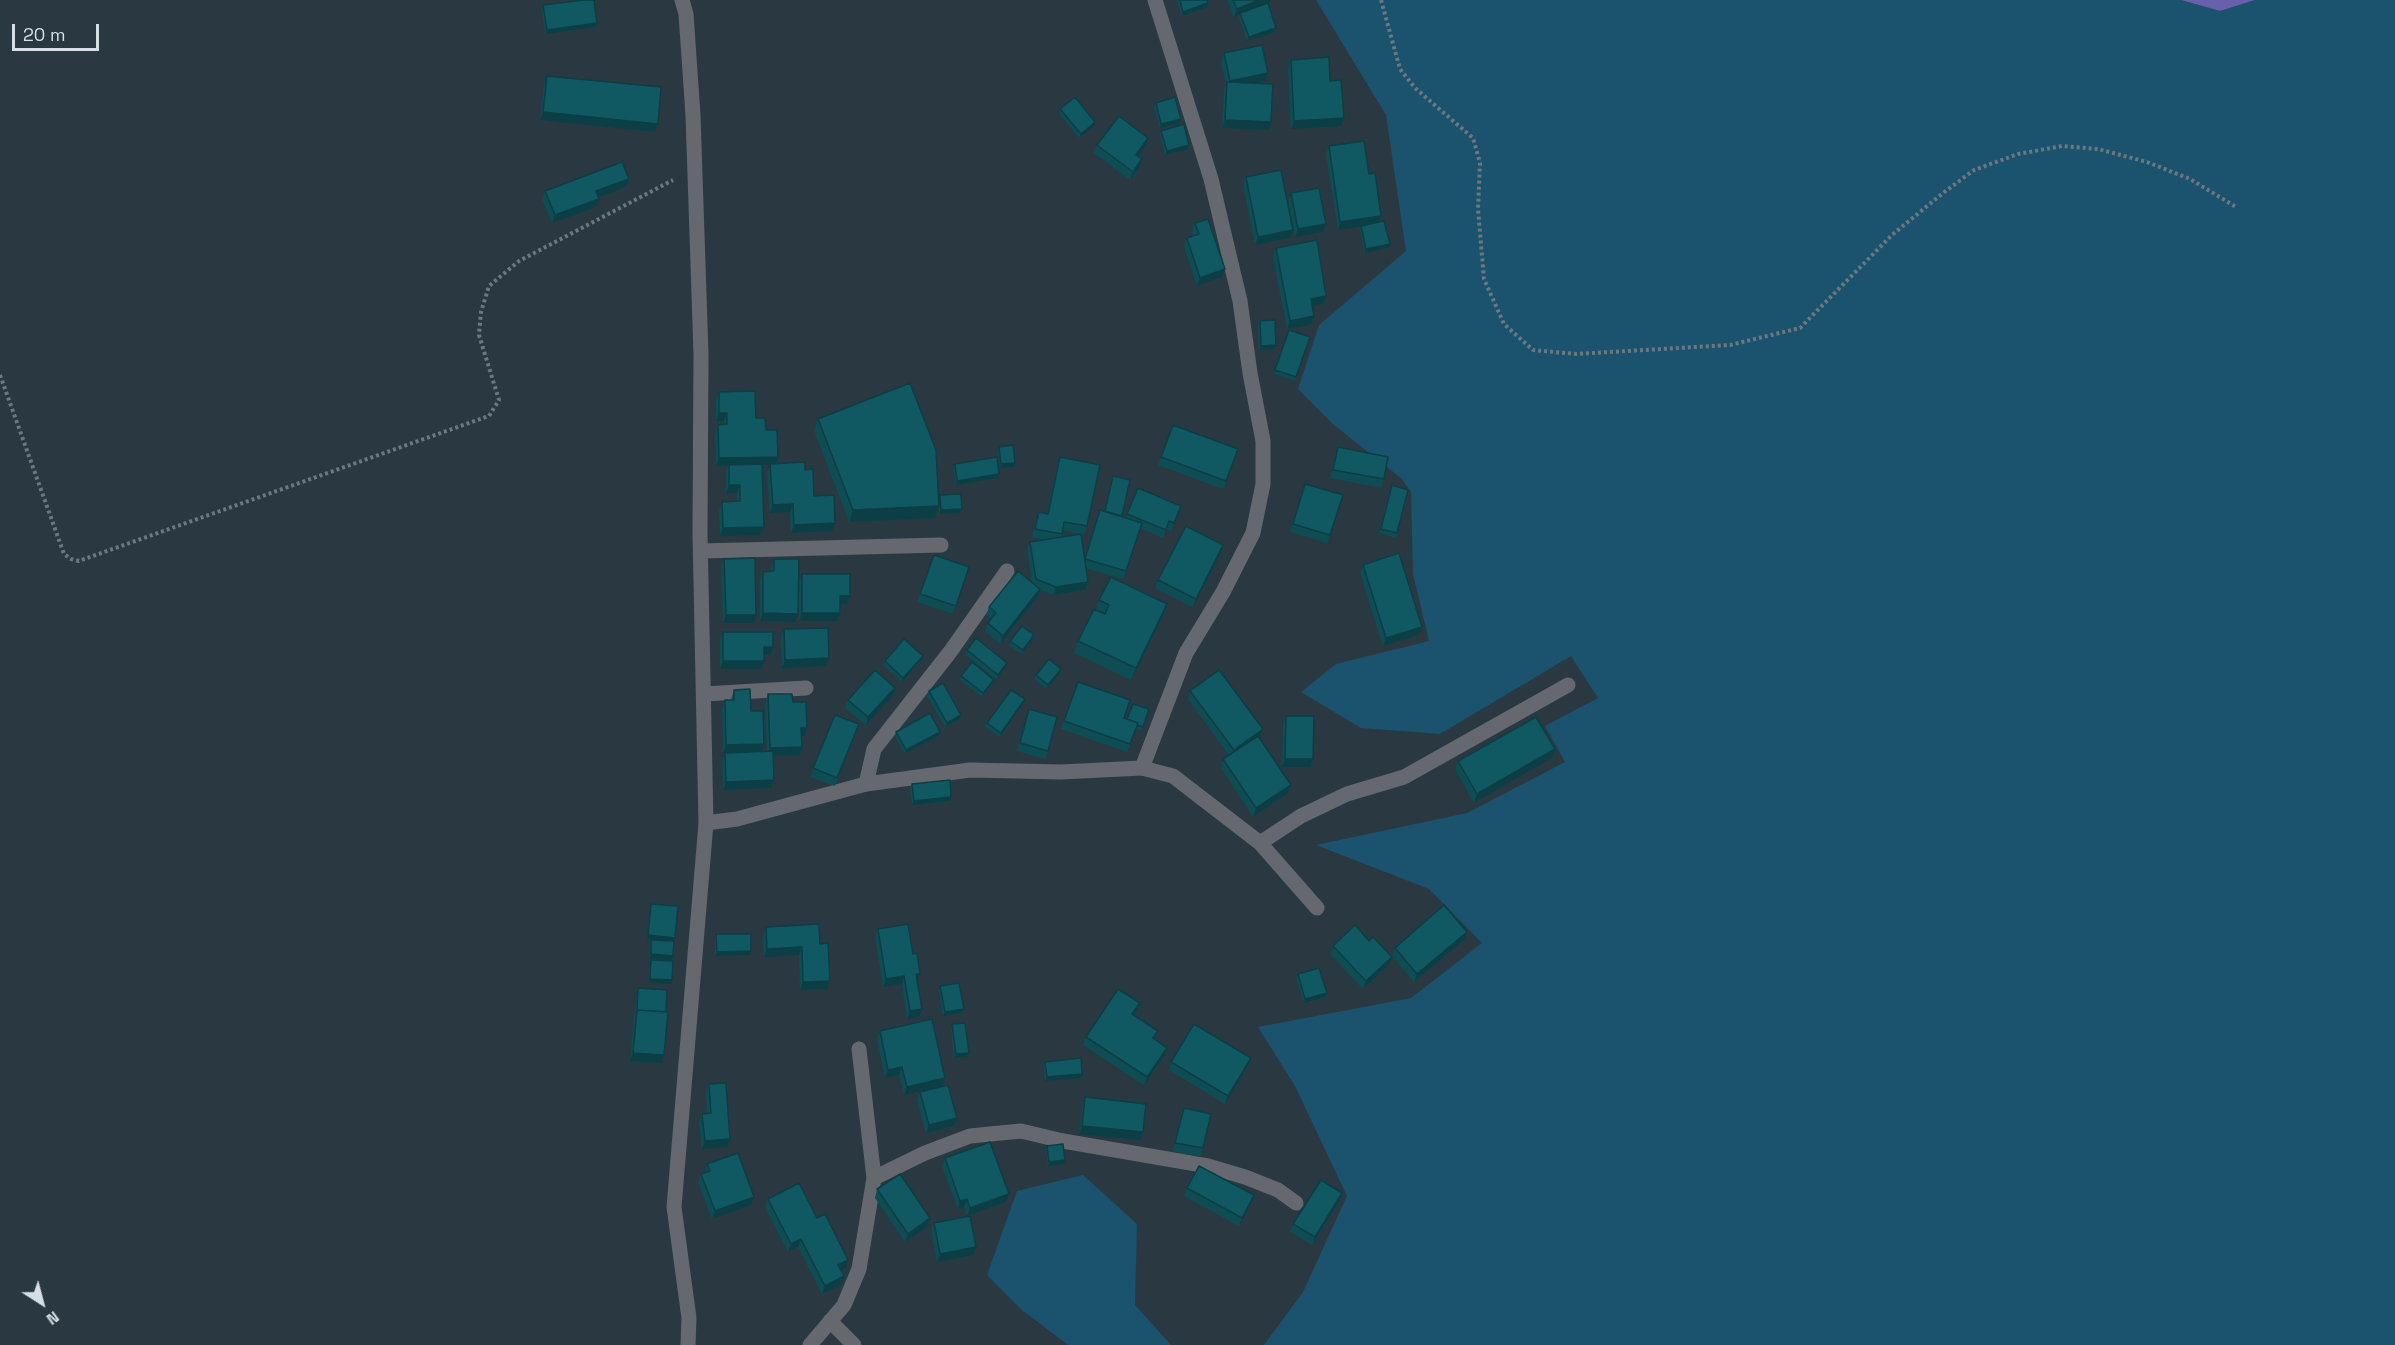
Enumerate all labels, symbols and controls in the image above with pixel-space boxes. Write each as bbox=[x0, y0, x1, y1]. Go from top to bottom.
scale bar bbox=[15, 12, 102, 50]
text: 20 m bbox=[23, 23, 66, 46]
north arrow bbox=[12, 1273, 72, 1333]
text: N bbox=[42, 1306, 63, 1330]

